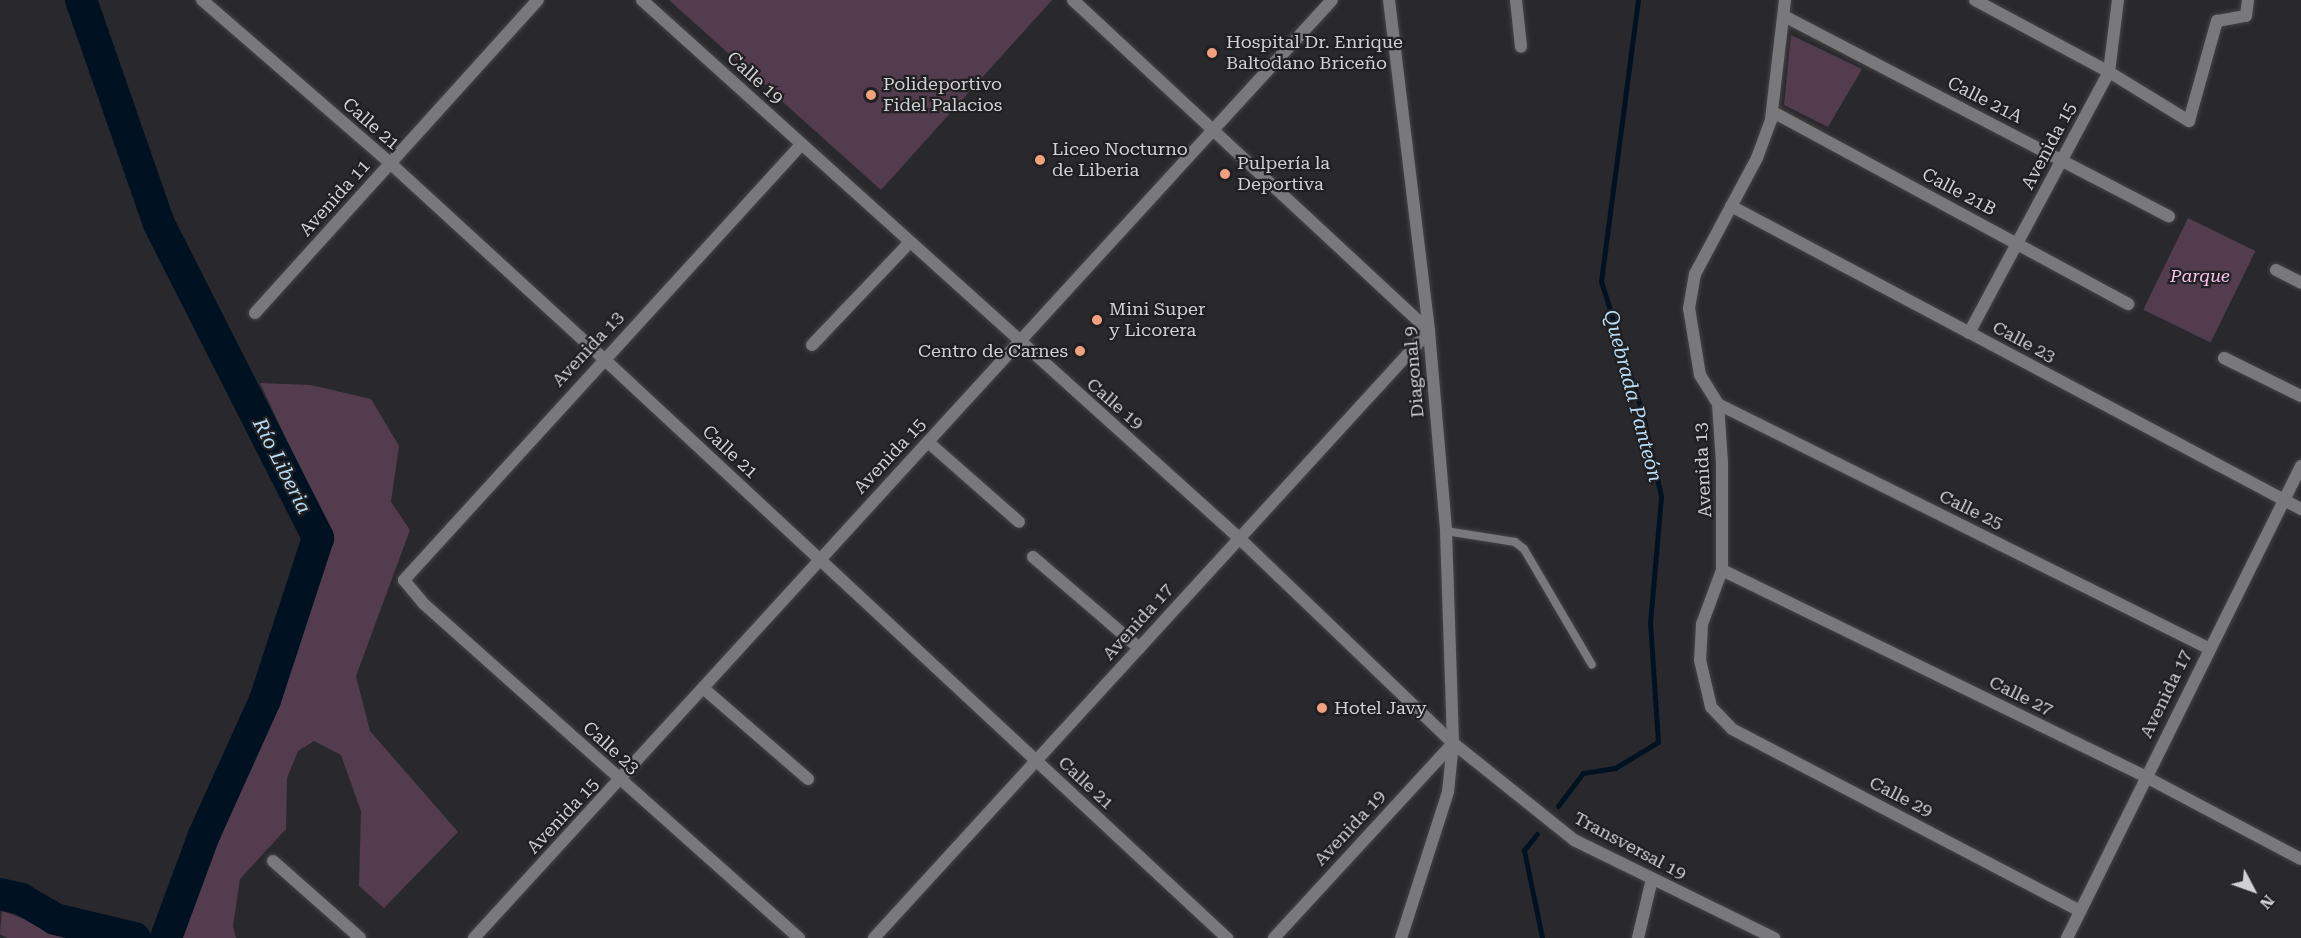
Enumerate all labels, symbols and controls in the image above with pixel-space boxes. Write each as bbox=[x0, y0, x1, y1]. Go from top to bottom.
place label: Hospital Dr. Enrique Baltodano Briceño bbox=[1226, 32, 1403, 74]
marker: Hospital Dr. Enrique Baltodano Briceño bbox=[1203, 44, 1221, 62]
street label: Calle 19 bbox=[722, 47, 788, 109]
street label: Calle 21A bbox=[1944, 72, 2026, 128]
place label: Polideportivo Fidel Palacios bbox=[883, 74, 1002, 116]
marker: Polideportivo Fidel Palacios bbox=[864, 88, 878, 102]
street label: Calle 21 bbox=[338, 93, 404, 155]
street label: Avenida 15 bbox=[2017, 99, 2081, 193]
place label: Liceo Nocturno de Liberia bbox=[1052, 139, 1188, 182]
marker: Liceo Nocturno de Liberia bbox=[1033, 153, 1047, 167]
place label: Pulpería la Deportiva bbox=[1237, 153, 1330, 195]
street label: Avenida 11 bbox=[295, 155, 375, 241]
street label: Calle 21B bbox=[1918, 164, 2000, 220]
marker: Pulpería la Deportiva bbox=[1218, 167, 1232, 181]
park label: Parque bbox=[2170, 265, 2230, 287]
place label: Mini Super y Licorera bbox=[1109, 299, 1205, 342]
street label: Avenida 13 bbox=[548, 307, 628, 391]
water label: Quebrada Panteón bbox=[1598, 307, 1668, 485]
marker: Mini Super y Licorera bbox=[1090, 313, 1104, 327]
street label: Calle 23 bbox=[1989, 316, 2059, 368]
street label: Diagonal 9 bbox=[1399, 325, 1429, 419]
place label: Centro de Carnes bbox=[918, 340, 1068, 362]
marker: Centro de Carnes bbox=[1073, 344, 1087, 358]
street label: Calle 19 bbox=[1082, 373, 1148, 435]
water label: Río Liberia bbox=[248, 414, 316, 518]
street label: Avenida 15 bbox=[850, 414, 930, 498]
street label: Calle 21 bbox=[698, 421, 762, 483]
street label: Avenida 13 bbox=[1690, 422, 1716, 518]
street label: Calle 25 bbox=[1936, 485, 2006, 535]
street label: Avenida 17 bbox=[1098, 579, 1178, 665]
street label: Avenida 17 bbox=[2135, 646, 2197, 742]
street label: Calle 27 bbox=[1986, 671, 2056, 721]
place label: Hotel Javy bbox=[1334, 697, 1427, 719]
marker: Hotel Javy bbox=[1315, 701, 1329, 715]
street label: Calle 23 bbox=[578, 717, 644, 779]
street label: Calle 21 bbox=[1054, 752, 1118, 814]
street label: Calle 29 bbox=[1866, 772, 1936, 822]
street label: Avenida 15 bbox=[523, 774, 603, 858]
street label: Avenida 19 bbox=[1310, 786, 1390, 870]
street label: Transversal 19 bbox=[1570, 807, 1690, 885]
north arrow bbox=[2223, 860, 2283, 920]
text: N bbox=[2256, 891, 2278, 913]

